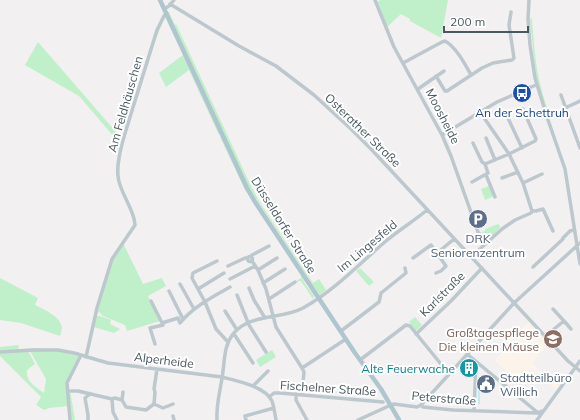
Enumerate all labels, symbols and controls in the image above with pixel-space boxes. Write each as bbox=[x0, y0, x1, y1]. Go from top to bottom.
scale bar bbox=[444, 8, 528, 34]
text: 200 m bbox=[450, 14, 485, 29]
street label: Am Feldhäuschen bbox=[104, 54, 146, 154]
bus stop icon: An der Schettruh bbox=[511, 82, 533, 104]
street label: Moosheide bbox=[423, 86, 463, 146]
street label: Osterather Straße bbox=[322, 90, 404, 170]
place label: An der Schettruh bbox=[475, 105, 569, 120]
street label: Düsseldorfer Straße bbox=[248, 174, 320, 276]
parking icon: DRK Seniorenzentrum bbox=[467, 208, 489, 230]
street label: Im Lingesfeld bbox=[334, 217, 400, 275]
place label: DRK Seniorenzentrum bbox=[431, 231, 525, 260]
street label: Karlstraße bbox=[416, 268, 468, 320]
place label: Großtagespflege Die kleinen Mäuse bbox=[438, 325, 539, 354]
school or university icon: Großtagespflege Die kleinen Mäuse bbox=[542, 328, 564, 350]
street label: Alperheide bbox=[133, 349, 195, 371]
building icon: Alte Feuerwache bbox=[458, 357, 480, 379]
place label: Alte Feuerwache bbox=[361, 361, 455, 376]
place label: Stadtteilbüro Willich bbox=[500, 370, 572, 399]
public building icon: Stadtteilbüro Willich bbox=[475, 373, 497, 395]
street label: Fischelner Straße bbox=[279, 377, 377, 399]
street label: Peterstraße bbox=[411, 388, 477, 408]

